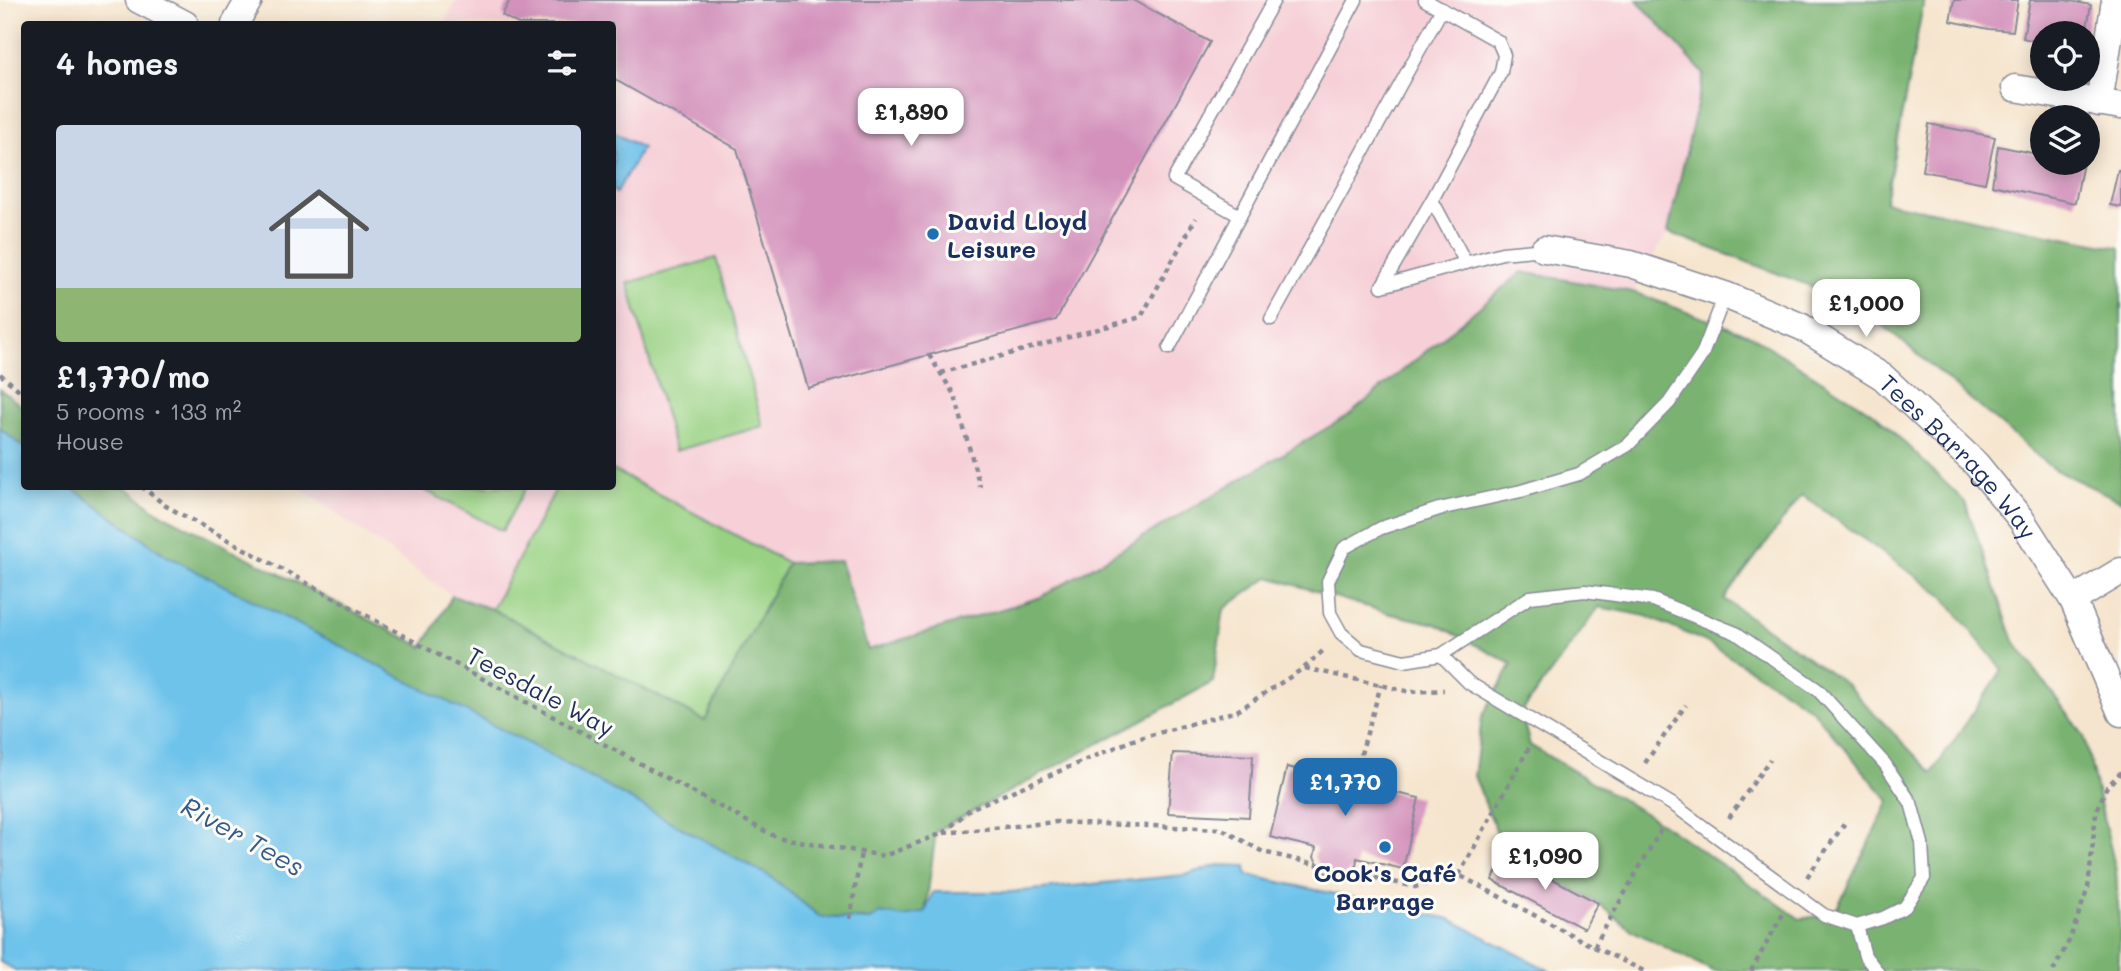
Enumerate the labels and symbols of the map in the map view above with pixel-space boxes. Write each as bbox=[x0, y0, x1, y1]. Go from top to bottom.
pin: £1,890 bbox=[854, 88, 968, 148]
place label: David Lloyd Leisure bbox=[947, 205, 1087, 264]
marker: David Lloyd Leisure bbox=[925, 226, 941, 242]
pin: £1,000 bbox=[1809, 280, 1923, 339]
street label: Tees Barrage Way bbox=[1874, 367, 2045, 544]
street label: Teesdale Way bbox=[462, 639, 620, 743]
pin: £1,770 bbox=[1288, 758, 1402, 818]
water label: River Tees bbox=[176, 788, 310, 884]
pin: £1,090 bbox=[1488, 832, 1602, 892]
marker: Cook's Café Barrage bbox=[1377, 839, 1393, 855]
place label: Cook's Café Barrage bbox=[1313, 857, 1457, 916]

